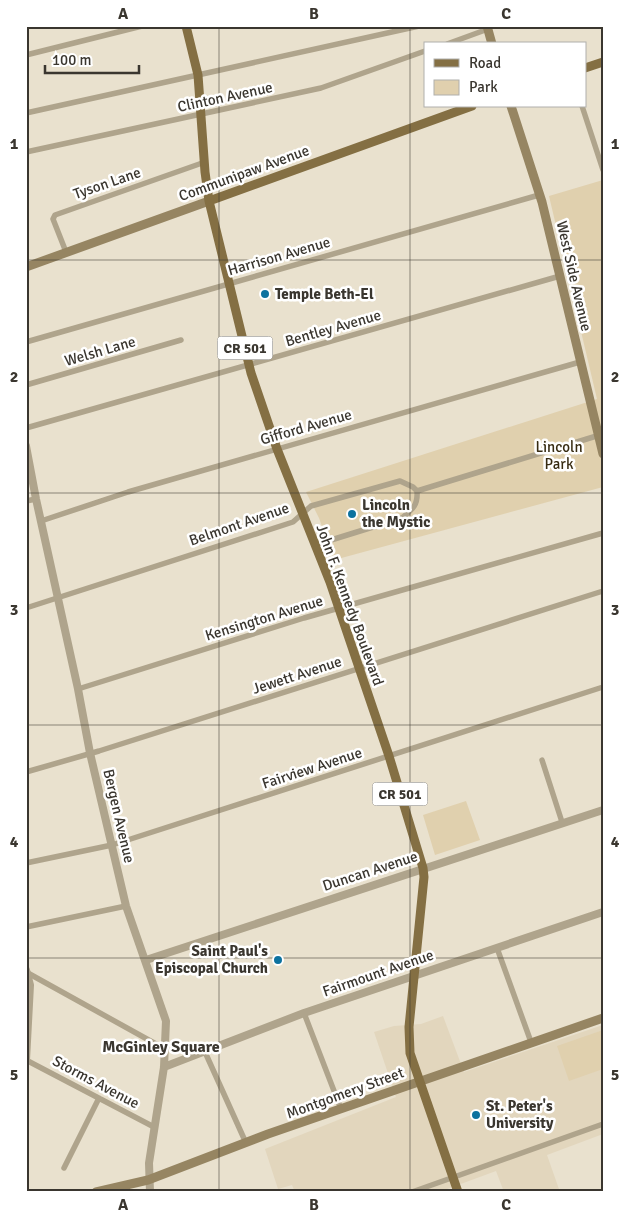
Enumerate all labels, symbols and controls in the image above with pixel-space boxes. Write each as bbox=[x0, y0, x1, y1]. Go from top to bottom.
text: A bbox=[118, 4, 129, 24]
text: B bbox=[309, 4, 319, 24]
text: C bbox=[501, 4, 511, 24]
scale bar bbox=[45, 42, 139, 74]
legend bbox=[424, 42, 586, 108]
text: 100 m bbox=[52, 51, 92, 69]
text: Road bbox=[469, 54, 501, 72]
street label: Clinton Avenue bbox=[176, 78, 274, 116]
text: Park bbox=[469, 78, 498, 96]
text: 1 bbox=[10, 134, 19, 154]
text: 1 bbox=[611, 134, 620, 154]
street label: Communipaw Avenue bbox=[176, 141, 312, 205]
street label: Tyson Lane bbox=[71, 163, 143, 203]
street label: West Side Avenue bbox=[553, 219, 595, 333]
street label: Harrison Avenue bbox=[226, 233, 332, 279]
place label: Temple Beth-El bbox=[275, 285, 374, 303]
marker: Temple Beth-El bbox=[259, 288, 271, 300]
street label: Bentley Avenue bbox=[283, 306, 383, 350]
street label: Welsh Lane bbox=[62, 332, 138, 370]
road number: CR 501 bbox=[218, 336, 272, 359]
text: 2 bbox=[10, 367, 18, 387]
text: 2 bbox=[611, 367, 619, 387]
street label: Gifford Avenue bbox=[258, 405, 354, 449]
park label: Lincoln Park bbox=[535, 438, 583, 473]
place label: Lincoln the Mystic bbox=[361, 496, 430, 531]
street label: Belmont Avenue bbox=[187, 498, 291, 550]
marker: Lincoln the Mystic bbox=[346, 508, 358, 520]
street label: John F. Kennedy Boulevard bbox=[312, 522, 388, 688]
street label: Kensington Avenue bbox=[203, 591, 325, 645]
text: 3 bbox=[10, 600, 18, 620]
text: 3 bbox=[611, 600, 619, 620]
street label: Jewett Avenue bbox=[250, 652, 344, 698]
street label: Fairview Avenue bbox=[260, 743, 364, 793]
street label: Bergen Avenue bbox=[99, 767, 139, 865]
road number: CR 501 bbox=[372, 782, 428, 806]
text: 4 bbox=[10, 832, 19, 852]
text: 4 bbox=[611, 832, 620, 852]
street label: Duncan Avenue bbox=[320, 847, 420, 895]
place label: Saint Paul's Episcopal Church bbox=[155, 942, 268, 977]
street label: Fairmount Avenue bbox=[320, 946, 436, 1000]
marker: Saint Paul's Episcopal Church bbox=[272, 954, 284, 966]
district label: McGinley Square bbox=[102, 1037, 220, 1057]
street label: Storms Avenue bbox=[50, 1052, 142, 1112]
street label: Montgomery Street bbox=[284, 1063, 406, 1123]
text: 5 bbox=[10, 1065, 18, 1085]
text: 5 bbox=[611, 1065, 619, 1085]
place label: St. Peter's University bbox=[486, 1097, 554, 1132]
marker: St. Peter's University bbox=[470, 1109, 482, 1121]
text: A bbox=[118, 1195, 129, 1215]
text: B bbox=[309, 1195, 319, 1215]
text: C bbox=[501, 1195, 511, 1215]

